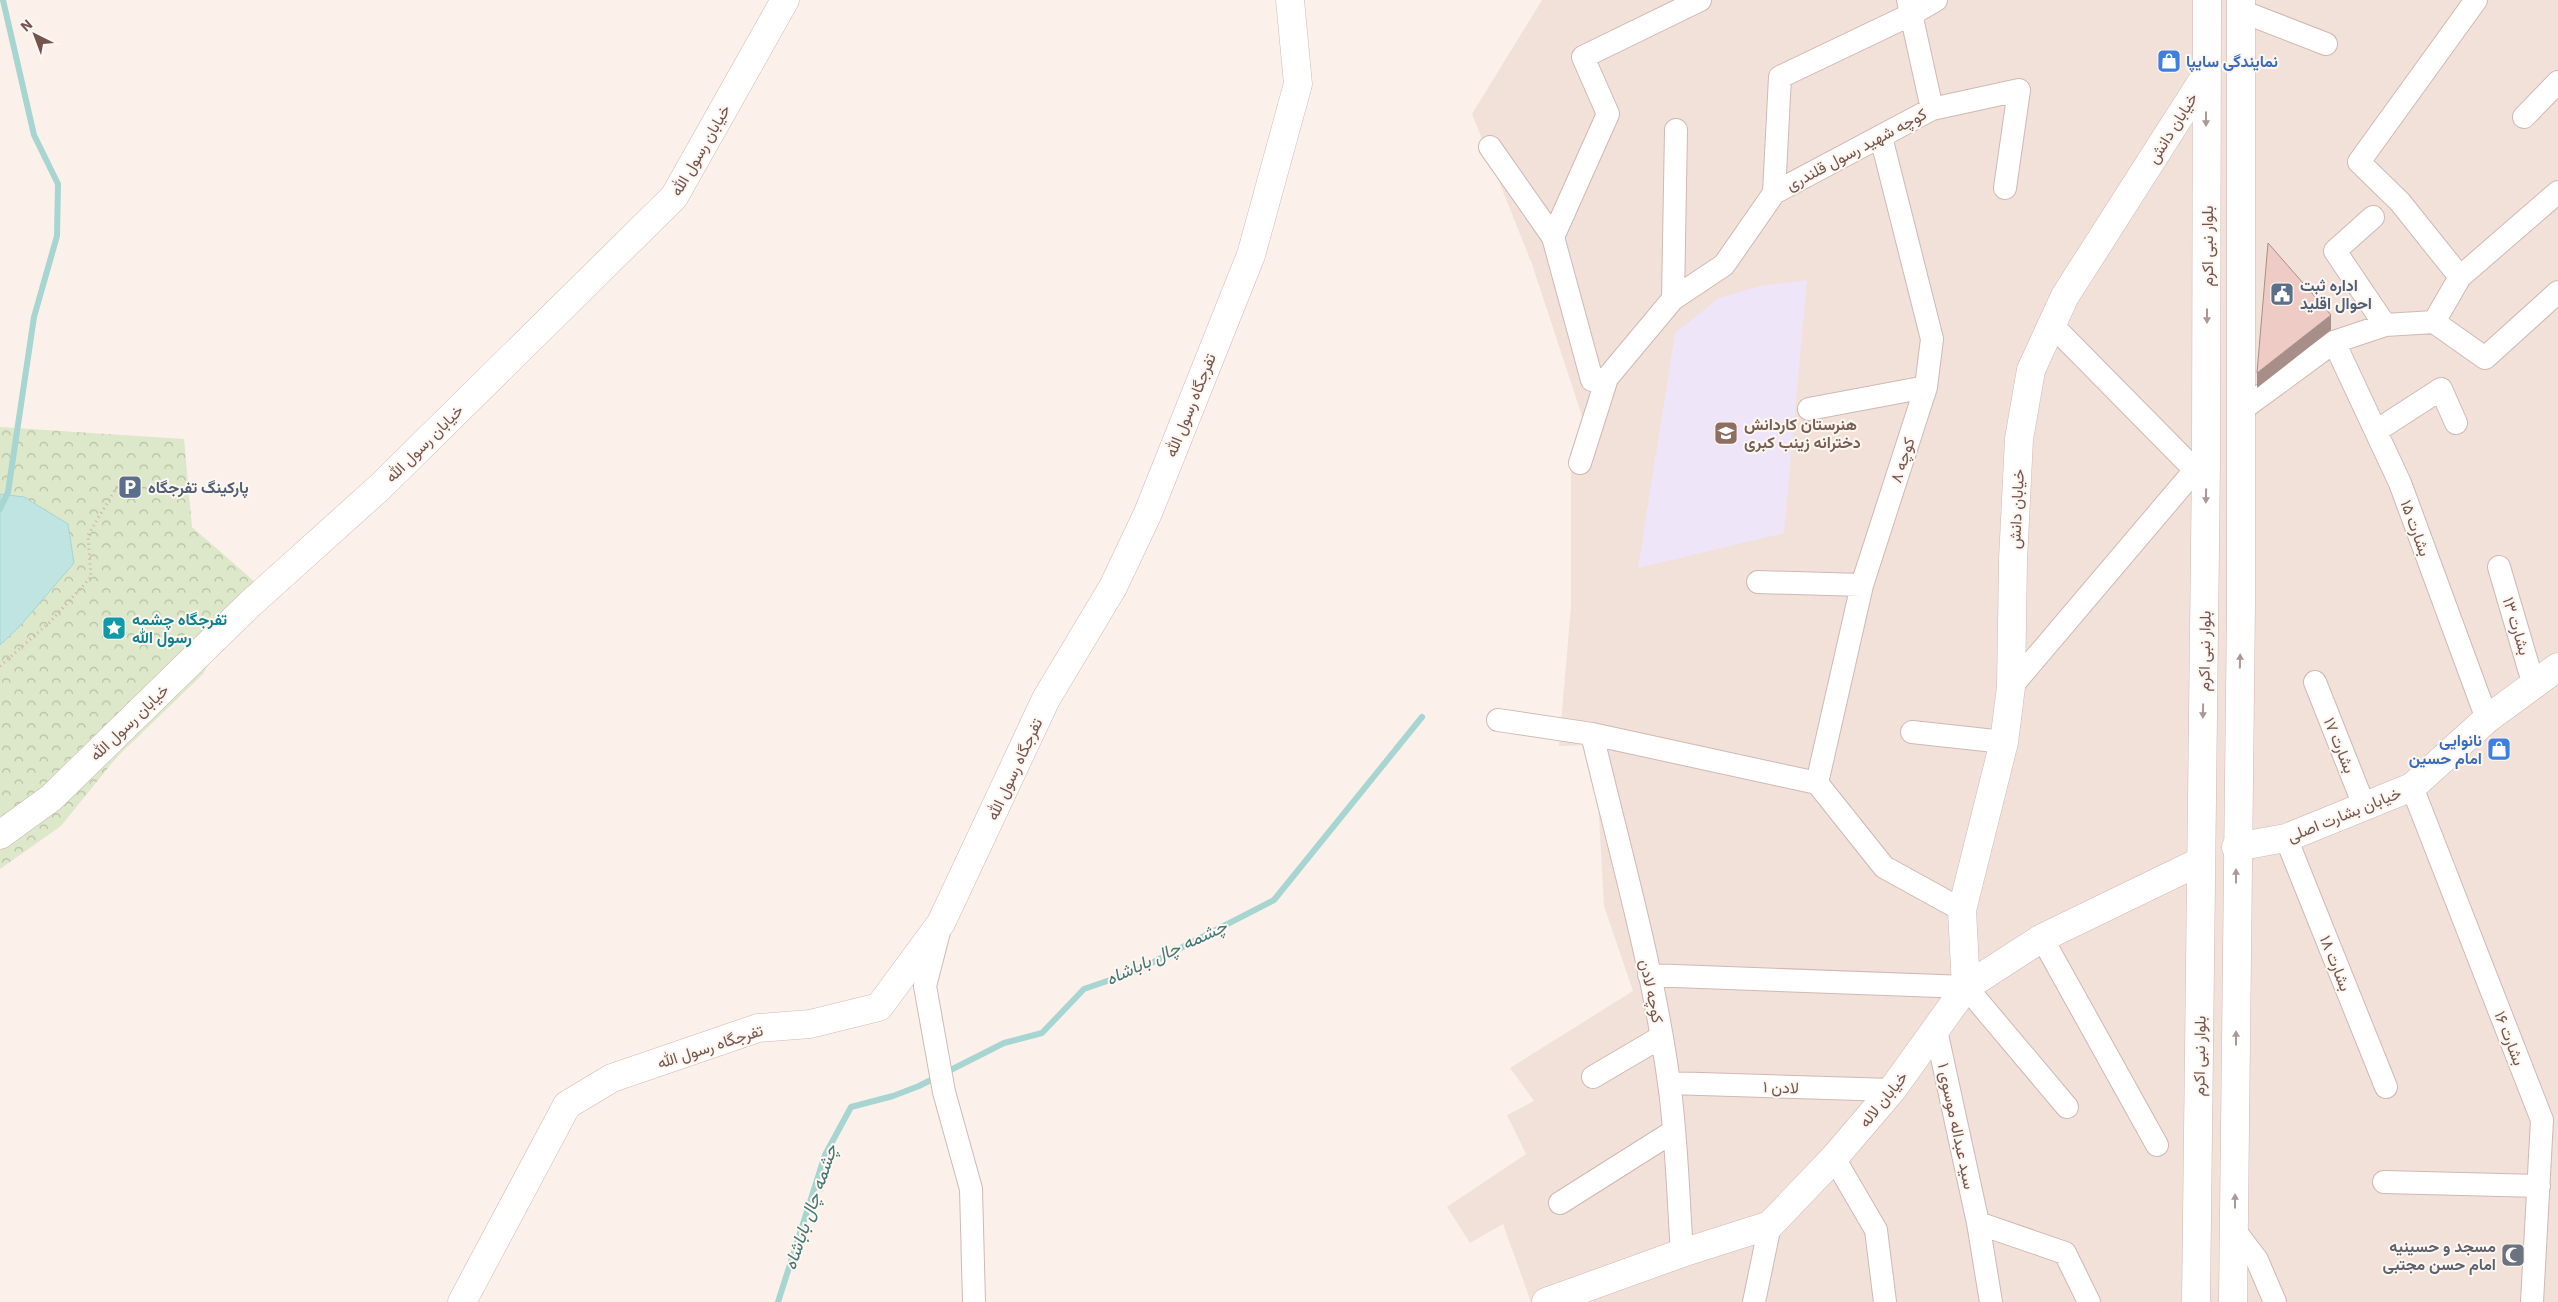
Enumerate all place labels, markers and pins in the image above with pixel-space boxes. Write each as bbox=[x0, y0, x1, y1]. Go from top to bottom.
shop icon: نمایندگی سایپا bbox=[2156, 48, 2182, 74]
place label: نمایندگی سایپا bbox=[2186, 51, 2278, 73]
place label: اداره ثبت احوال اقلید bbox=[2300, 275, 2372, 314]
public building icon: اداره ثبت احوال اقلید bbox=[2269, 281, 2295, 307]
place label: هنرستان کاردانش دخترانه زینب کبری bbox=[1744, 414, 1861, 453]
school or university icon: هنرستان کاردانش دخترانه زینب کبری bbox=[1713, 420, 1739, 446]
parking icon: پارکینگ تفرجگاه bbox=[117, 474, 143, 500]
place label: پارکینگ تفرجگاه bbox=[148, 477, 249, 499]
place label: تفرجگاه چشمه رسول الله bbox=[132, 609, 227, 648]
place icon: تفرجگاه چشمه رسول الله bbox=[101, 615, 127, 641]
place label: نانوایی امام حسین bbox=[2409, 730, 2482, 769]
shop icon: نانوایی امام حسین bbox=[2486, 736, 2512, 762]
place label: مسجد و حسینیه امام حسن مجتبی bbox=[2382, 1236, 2496, 1275]
mosque icon: مسجد و حسینیه امام حسن مجتبی bbox=[2500, 1242, 2526, 1268]

